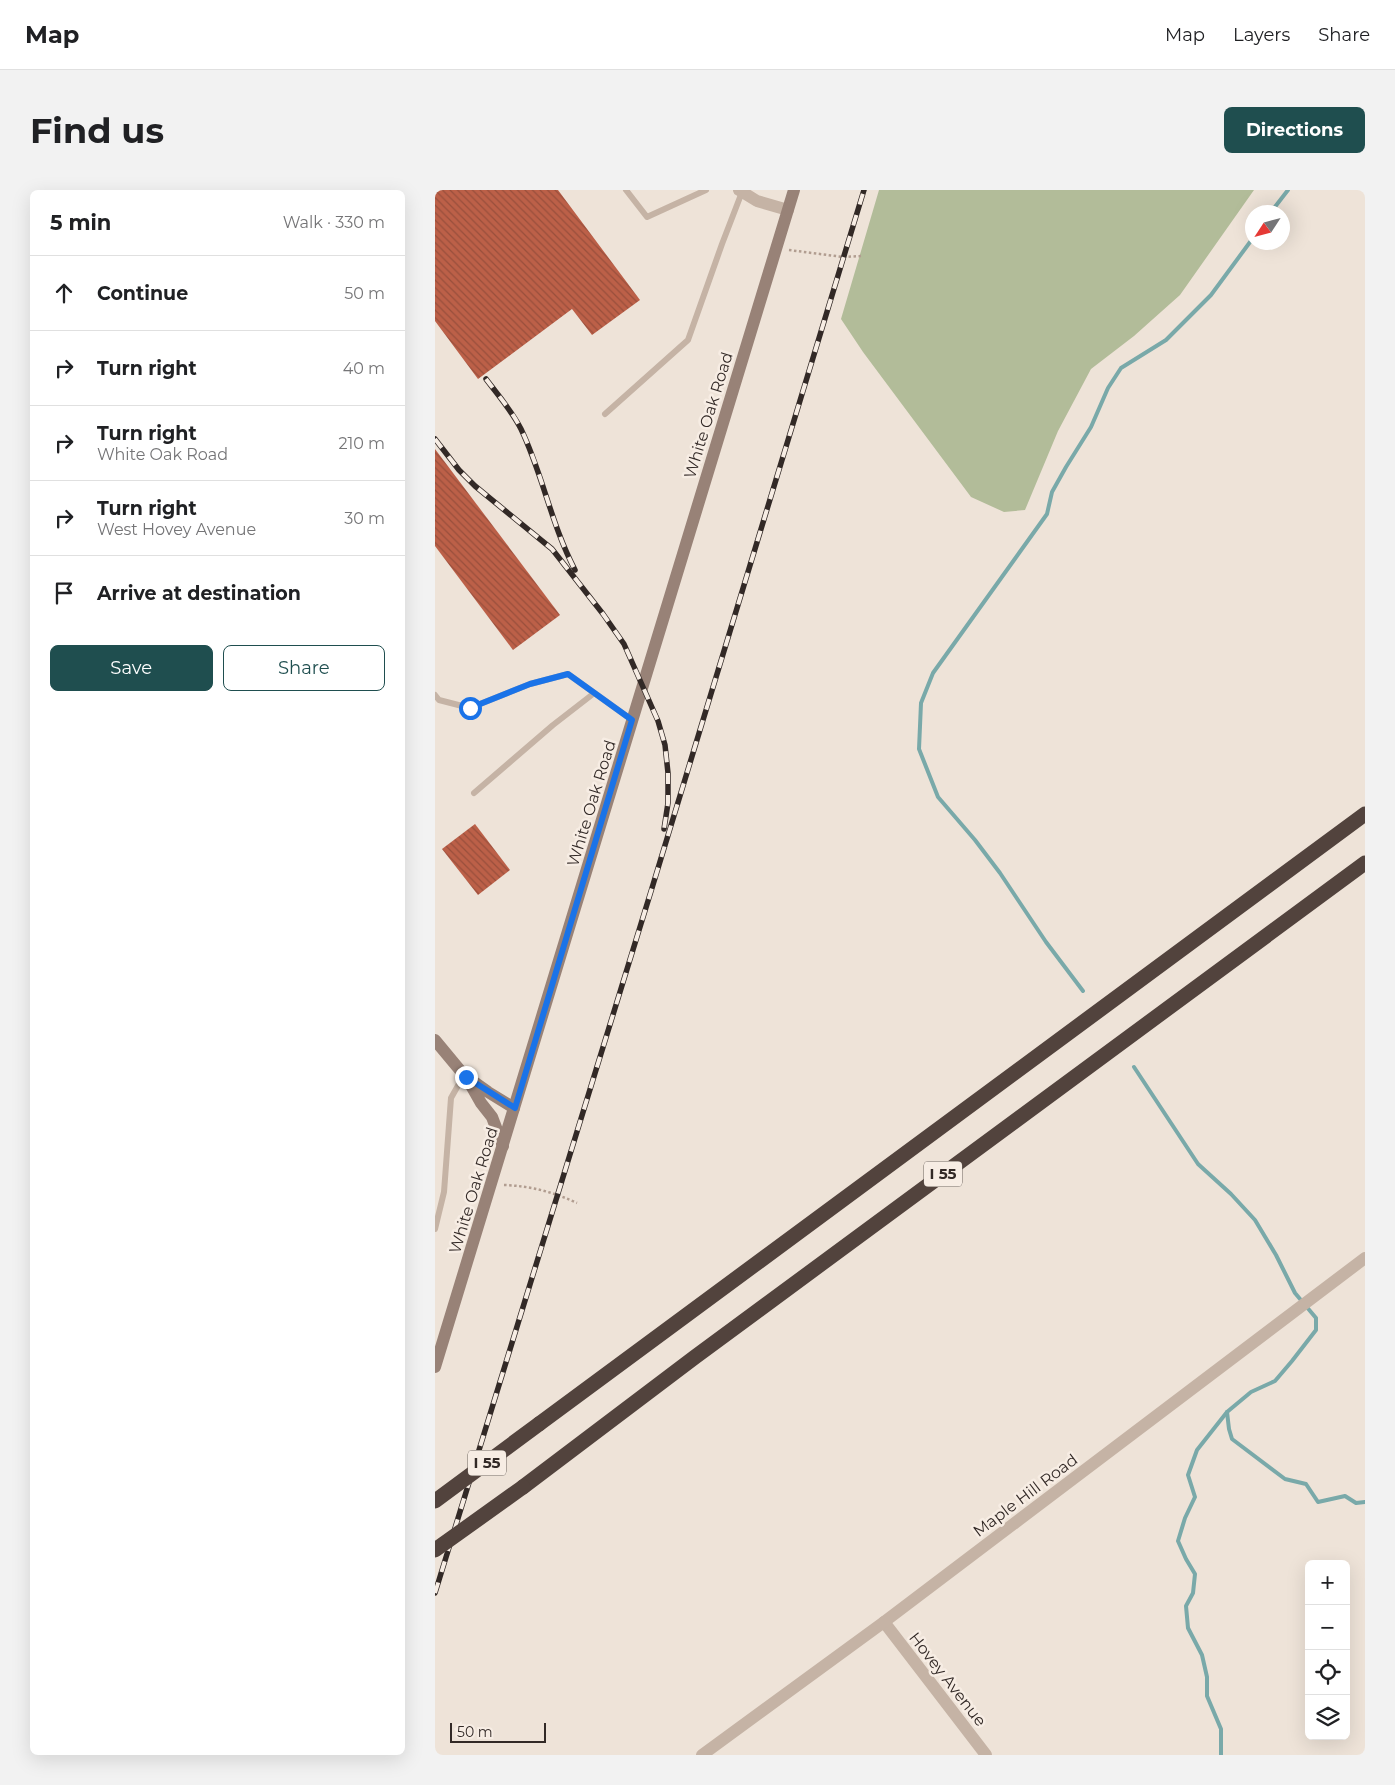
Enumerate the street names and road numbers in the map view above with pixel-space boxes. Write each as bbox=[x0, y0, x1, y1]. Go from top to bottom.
street label: White Oak Road bbox=[680, 350, 737, 481]
street label: White Oak Road bbox=[563, 738, 620, 869]
street label: White Oak Road bbox=[445, 1125, 502, 1256]
road number: I 55 bbox=[924, 1162, 962, 1186]
road number: I 55 bbox=[468, 1450, 506, 1476]
street label: Maple Hill Road bbox=[969, 1450, 1081, 1541]
street label: Hovey Avenue bbox=[905, 1629, 990, 1730]

